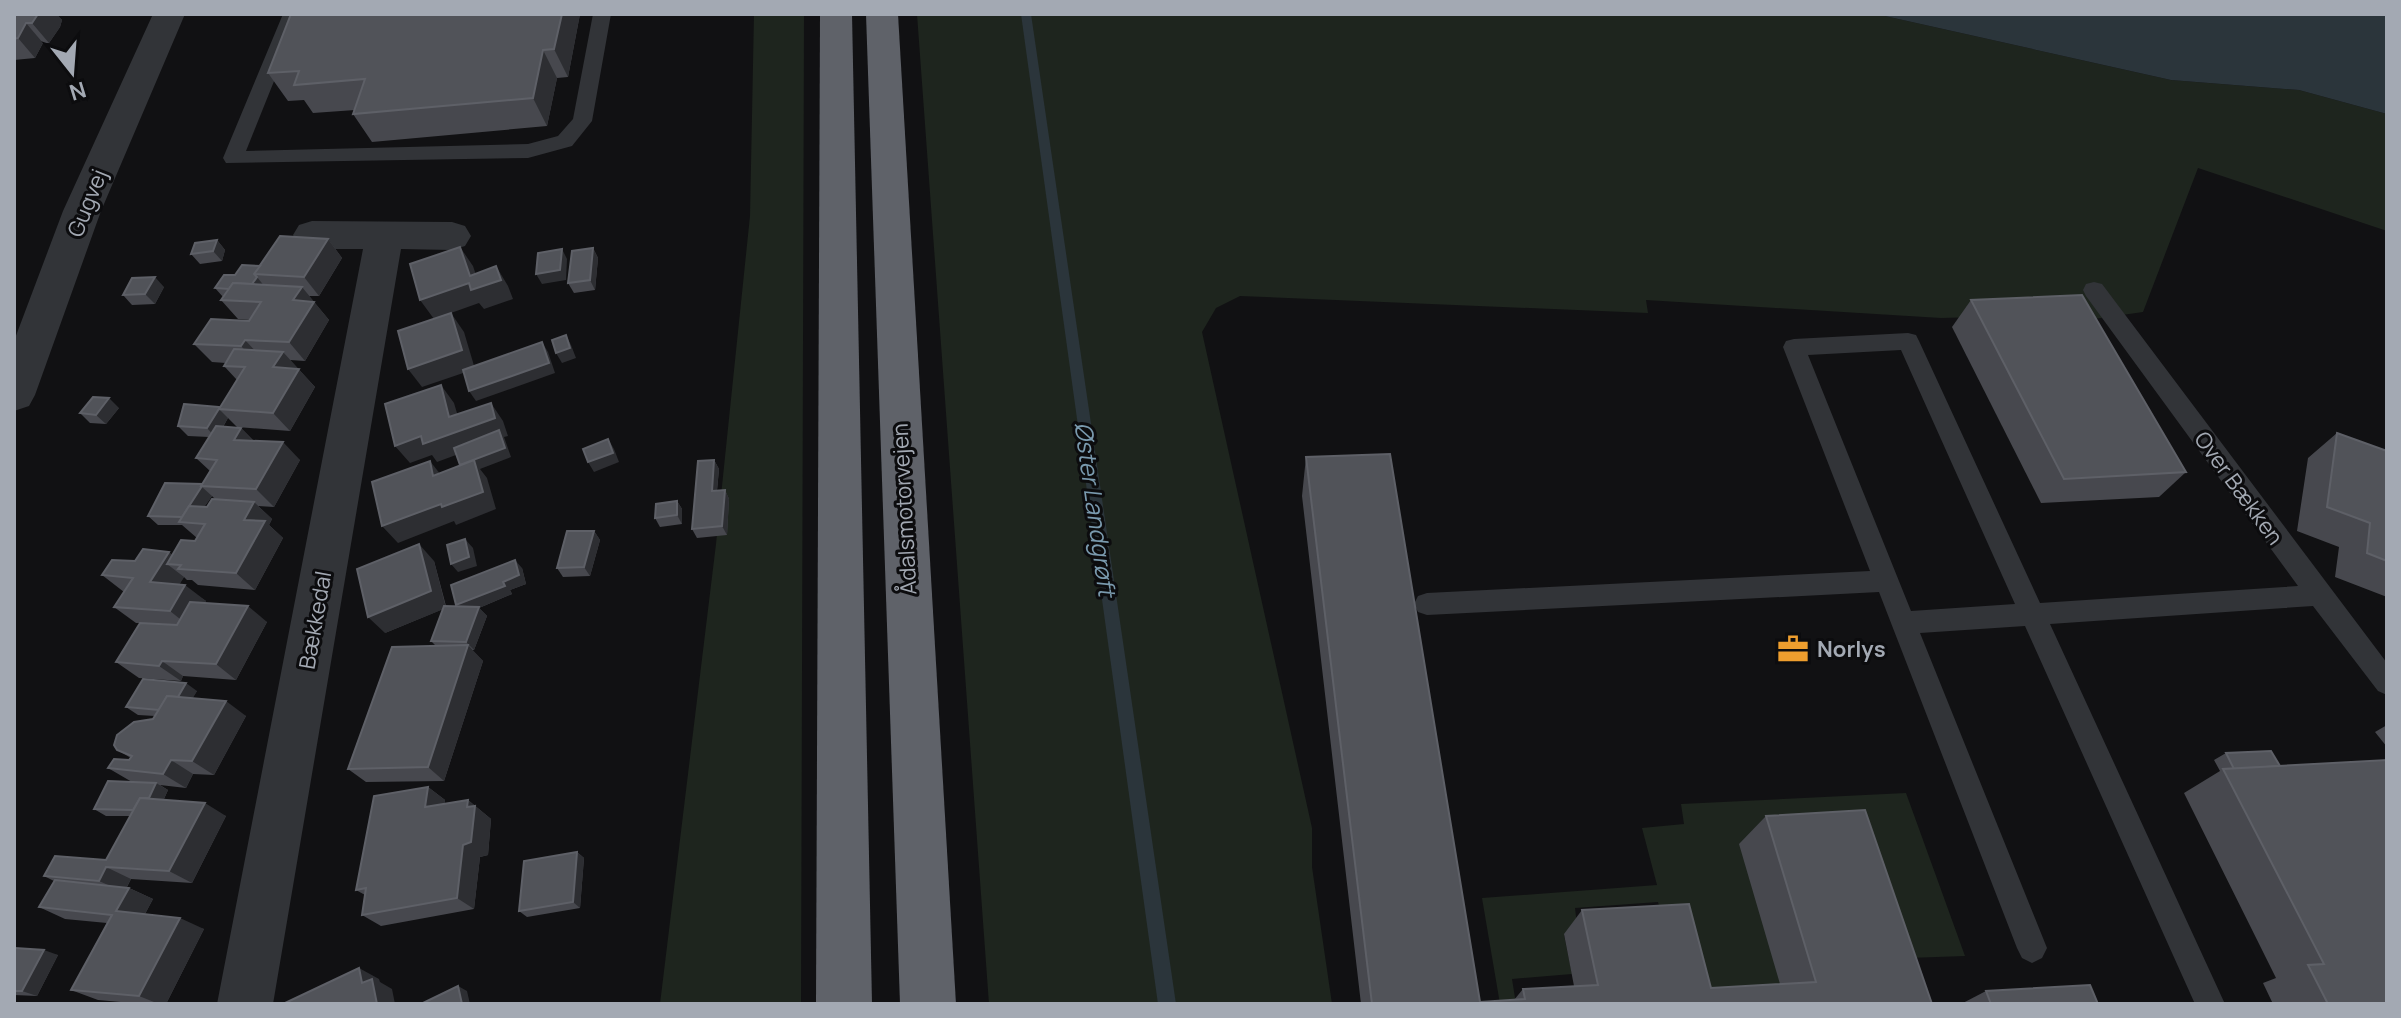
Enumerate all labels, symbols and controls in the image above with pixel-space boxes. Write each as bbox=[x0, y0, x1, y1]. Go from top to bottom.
north arrow bbox=[32, 32, 112, 112]
text: N bbox=[66, 74, 90, 108]
street label: Gugvej bbox=[60, 165, 114, 241]
water label: Øster Landgrøft bbox=[1067, 420, 1125, 601]
street label: Ådalsmotorvejen bbox=[885, 423, 923, 595]
street label: Over Bækken bbox=[2188, 425, 2290, 551]
street label: Bækkedal bbox=[292, 569, 338, 671]
office icon: Norlys bbox=[1776, 632, 1810, 666]
place label: Norlys bbox=[1817, 634, 1886, 664]

